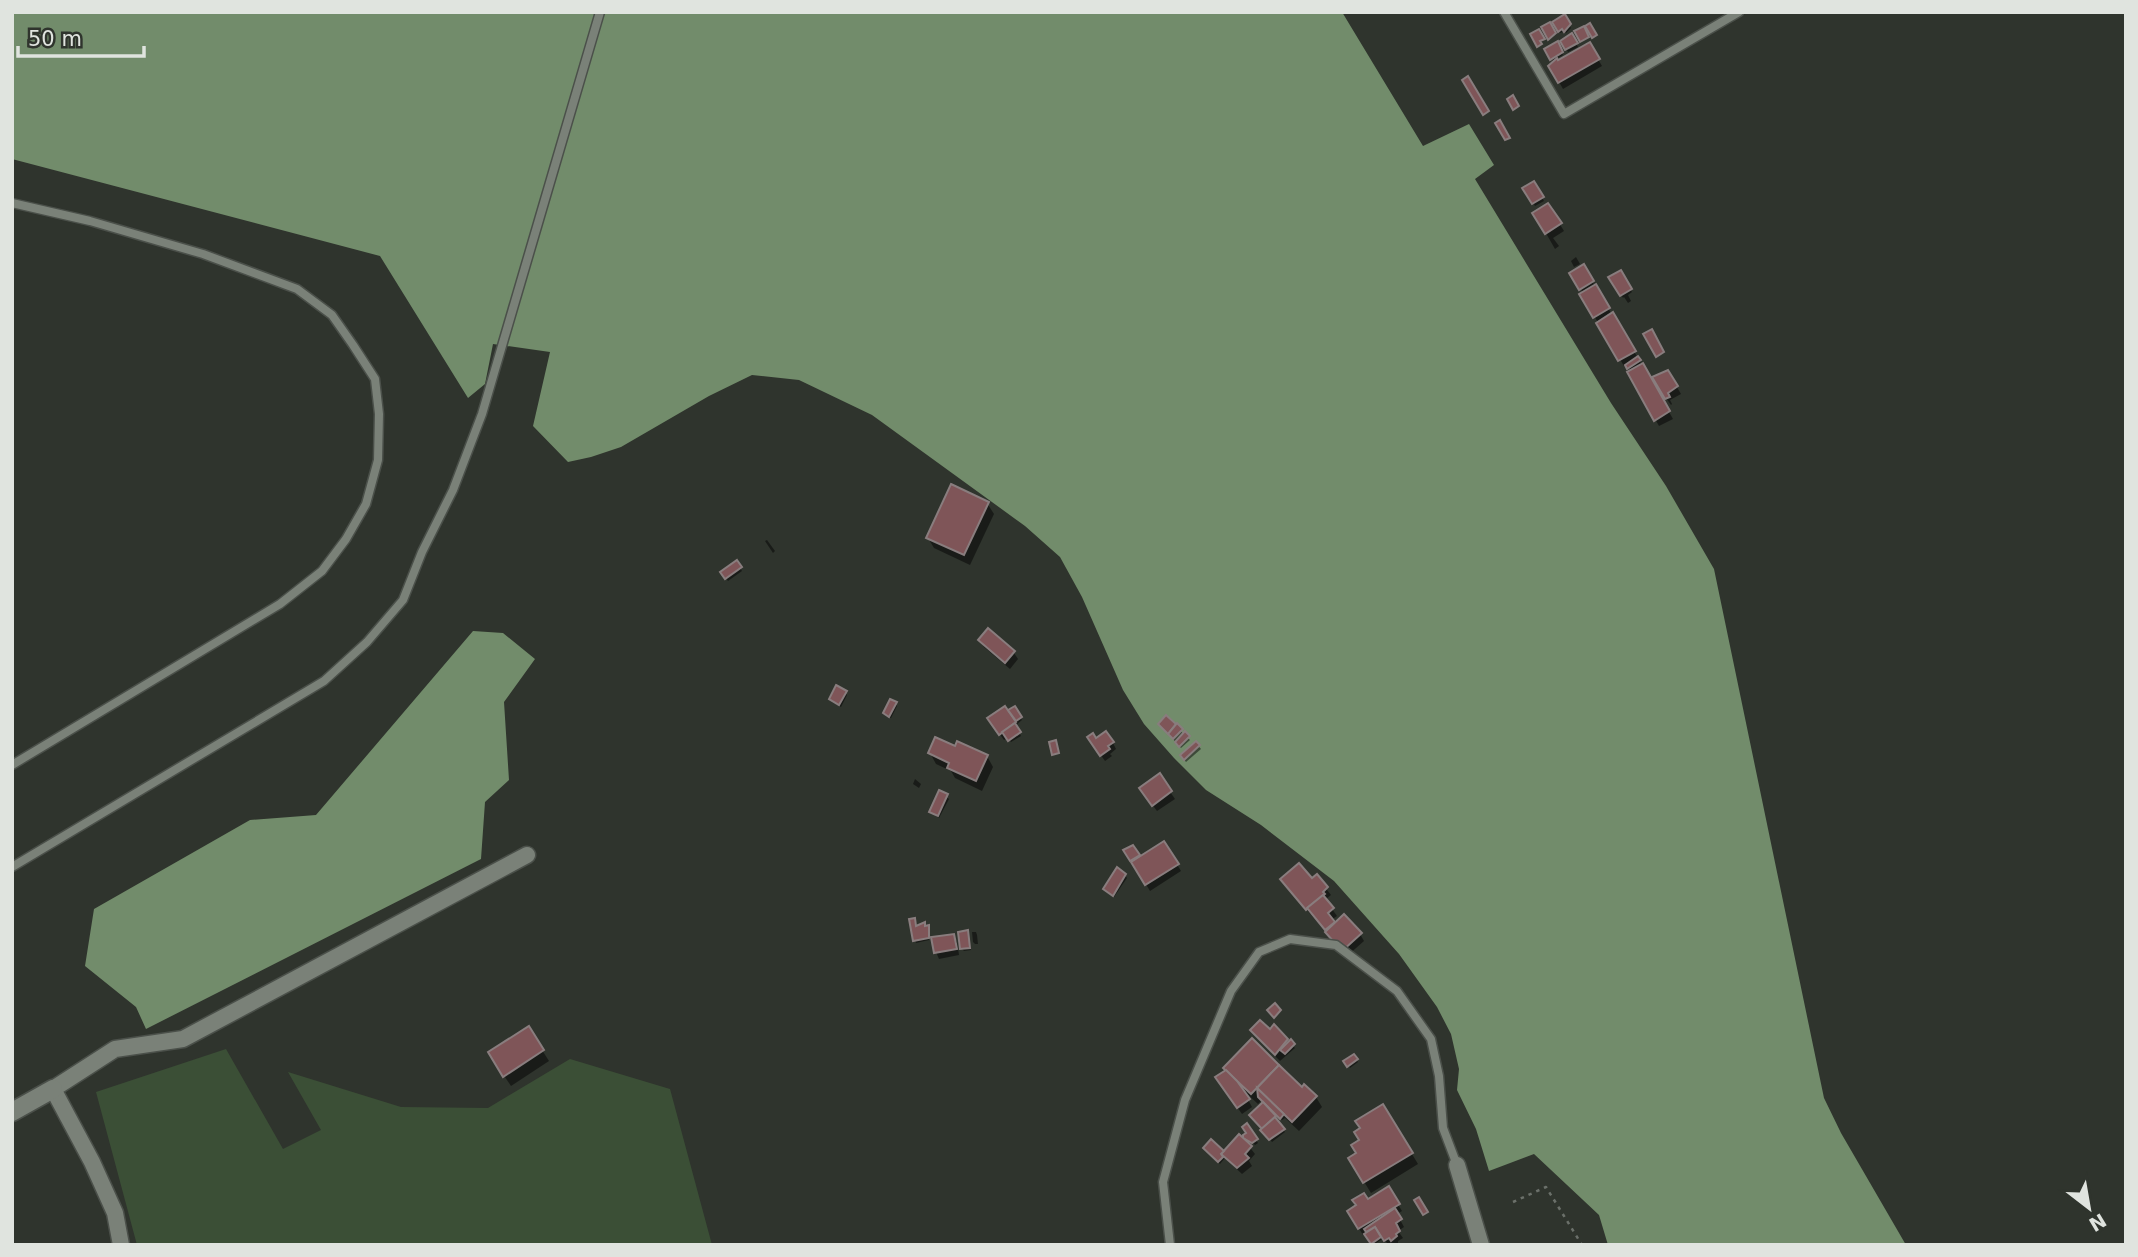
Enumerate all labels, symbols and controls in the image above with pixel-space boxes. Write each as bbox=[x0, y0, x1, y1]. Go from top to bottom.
scale bar bbox=[18, 14, 144, 58]
text: 50 m bbox=[28, 27, 82, 51]
north arrow bbox=[2054, 1173, 2124, 1243]
text: N bbox=[2085, 1209, 2110, 1236]

